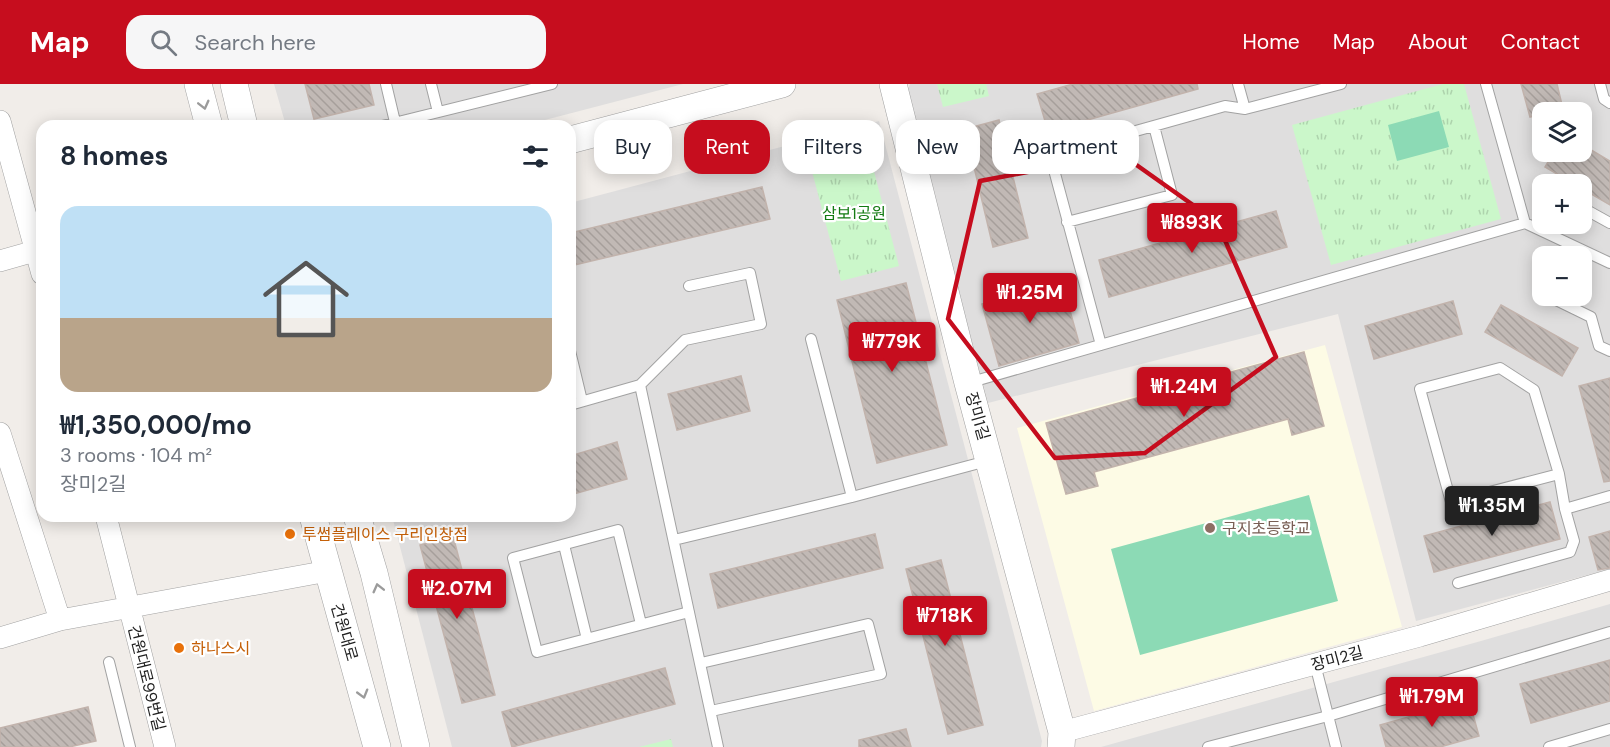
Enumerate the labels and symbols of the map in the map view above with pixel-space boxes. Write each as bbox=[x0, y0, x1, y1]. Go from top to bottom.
one-way arrow bbox=[196, 100, 209, 110]
park label: 삼보1공원 bbox=[822, 203, 886, 224]
pin: ₩893K bbox=[1150, 203, 1234, 254]
pin: ₩1.25M bbox=[981, 273, 1079, 324]
pin: ₩779K bbox=[850, 322, 934, 373]
pin: ₩1.24M bbox=[1135, 367, 1233, 418]
street label: 장미1길 bbox=[961, 390, 994, 443]
pin: ₩1.35M bbox=[1443, 486, 1541, 537]
place label: 구지초등학교 bbox=[1222, 518, 1310, 539]
marker: 구지초등학교 bbox=[1203, 521, 1217, 535]
place label: 투썸플레이스 구리인창점 bbox=[302, 524, 468, 545]
marker: 투썸플레이스 구리인창점 bbox=[283, 527, 297, 541]
pin: ₩2.07M bbox=[408, 569, 506, 620]
one-way arrow bbox=[372, 583, 385, 593]
pin: ₩718K bbox=[903, 596, 987, 647]
street label: 건원대로 bbox=[326, 601, 363, 664]
street label: 건원대로99번길 bbox=[123, 623, 170, 733]
place label: 하나스시 bbox=[191, 638, 250, 659]
marker: 하나스시 bbox=[172, 641, 186, 655]
street label: 장미2길 bbox=[1309, 641, 1366, 676]
pin: ₩1.79M bbox=[1383, 677, 1481, 728]
one-way arrow bbox=[355, 689, 368, 699]

